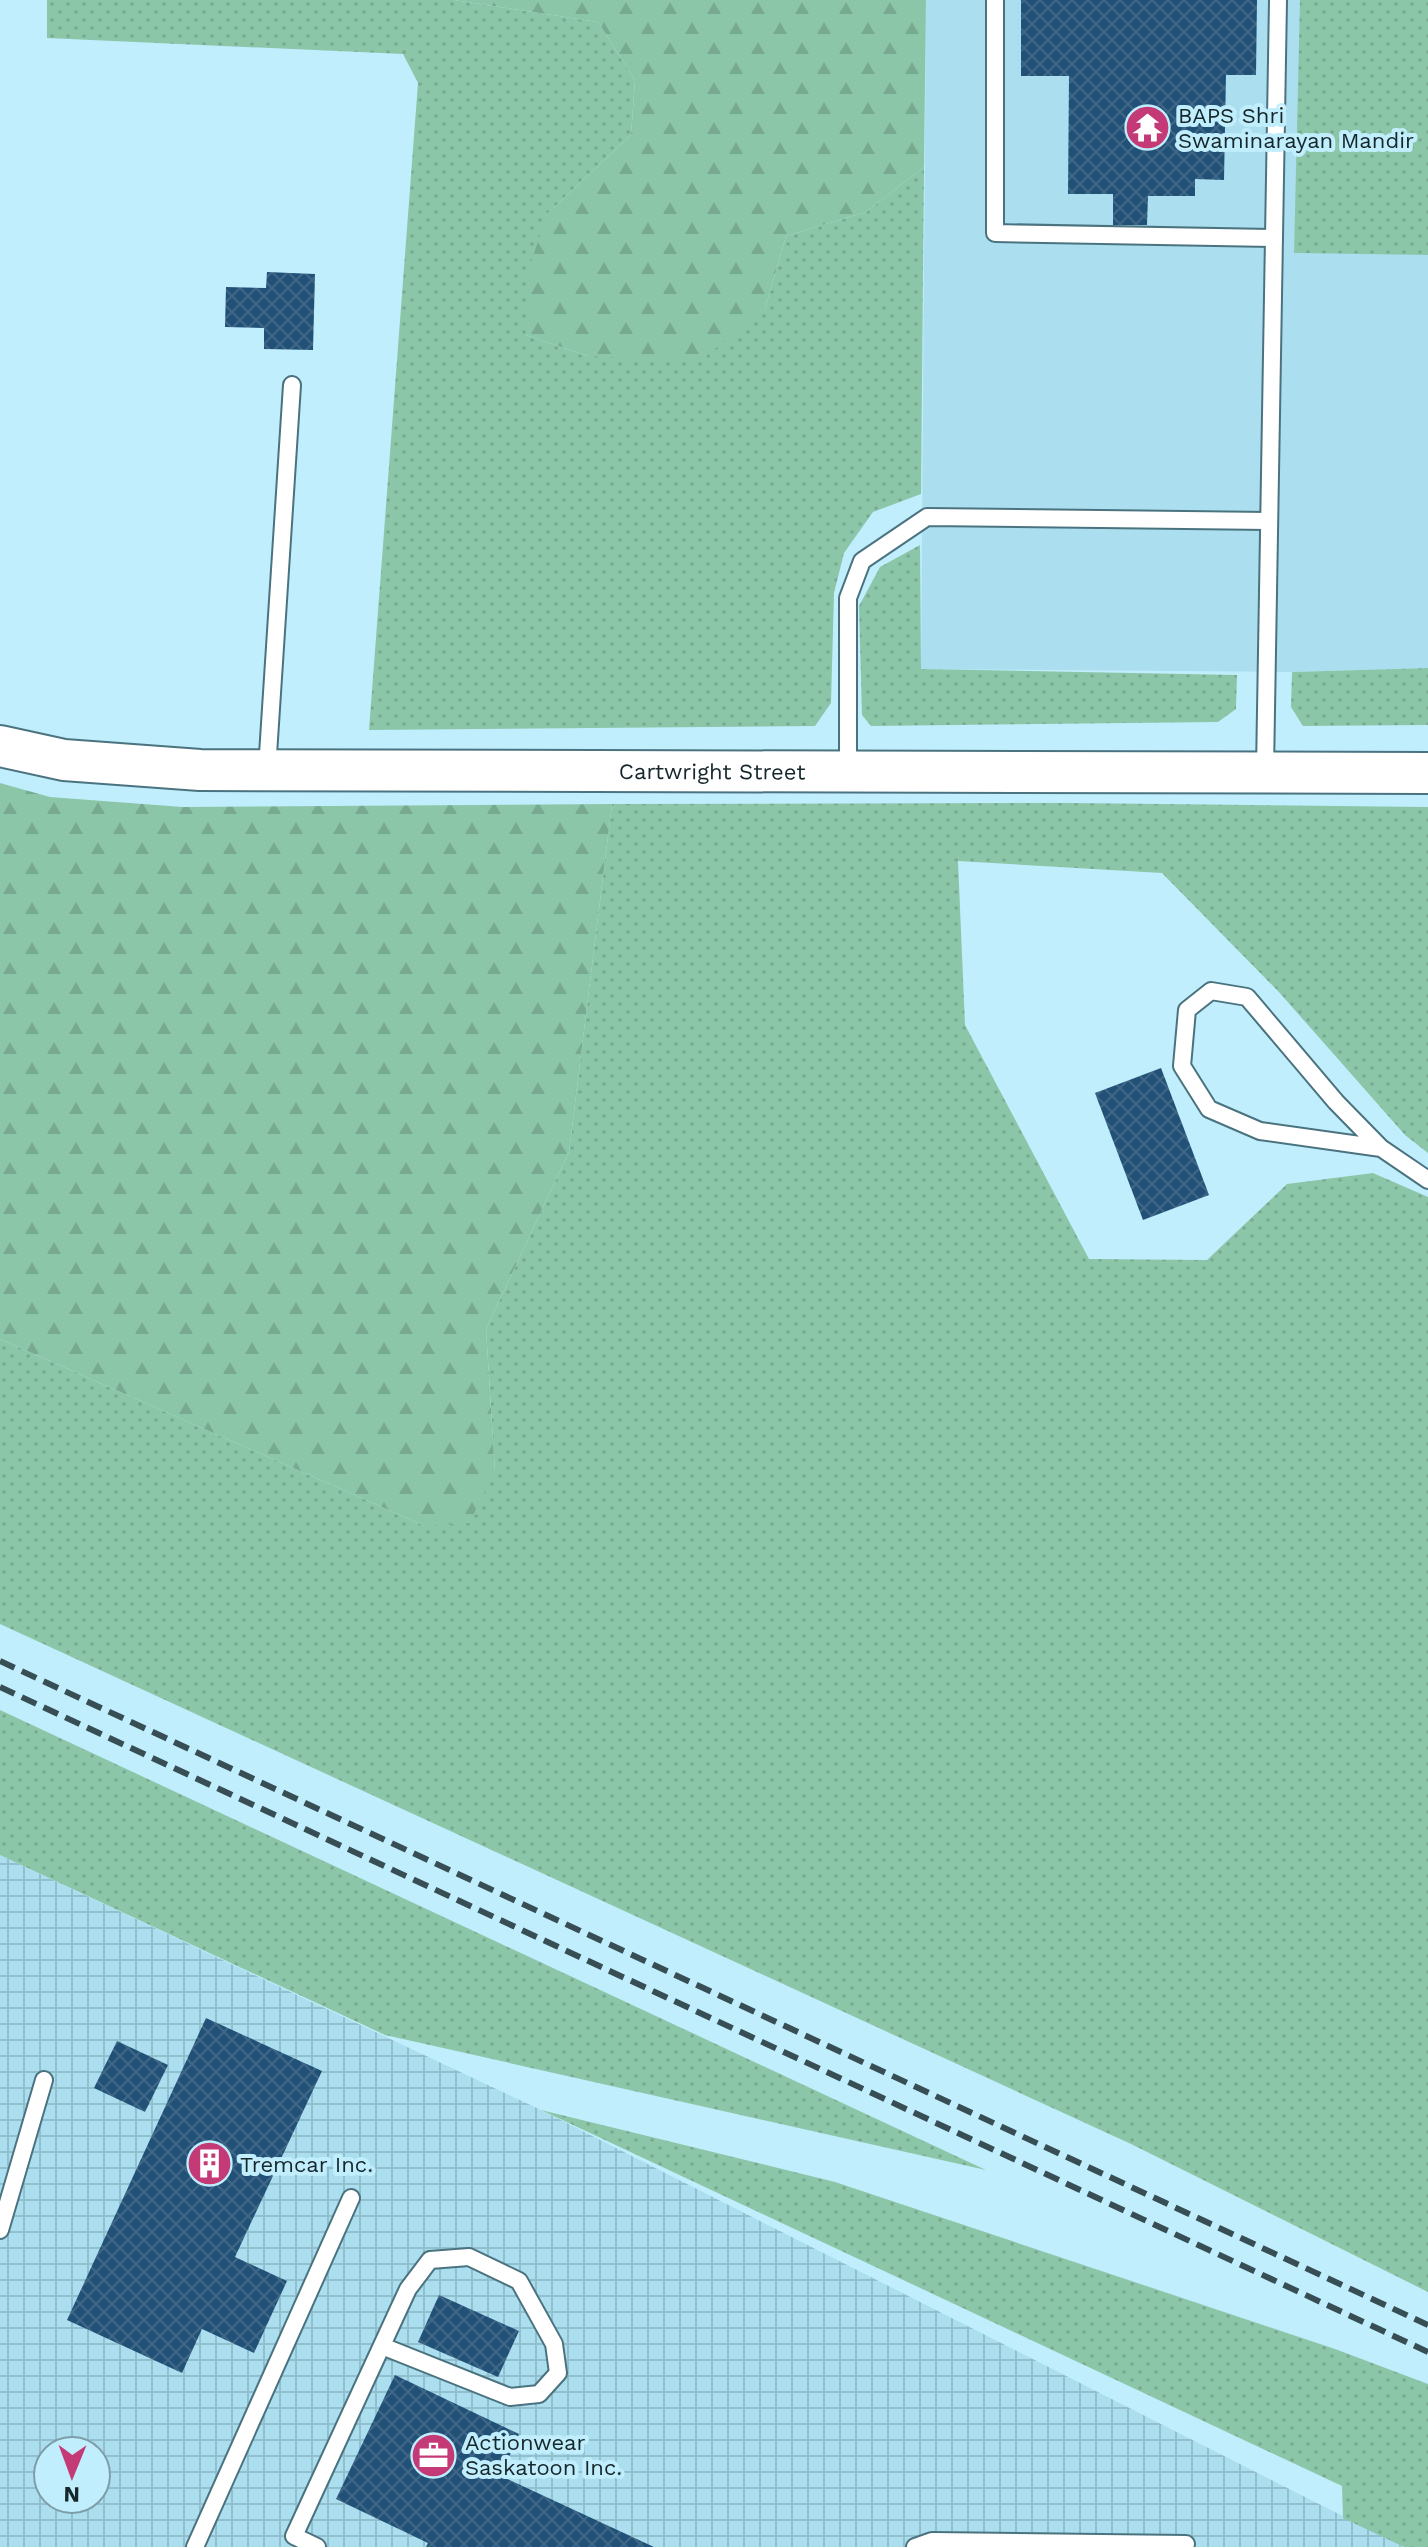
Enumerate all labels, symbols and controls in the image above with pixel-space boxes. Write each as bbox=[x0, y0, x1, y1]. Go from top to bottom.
place label: BAPS Shri Swaminarayan Mandir bbox=[1178, 103, 1414, 153]
temple icon: BAPS Shri Swaminarayan Mandir bbox=[1123, 104, 1171, 152]
street label: Cartwright Street bbox=[619, 759, 805, 784]
building icon: Tremcar Inc. bbox=[185, 2140, 233, 2188]
place label: Tremcar Inc. bbox=[240, 2152, 373, 2177]
place label: Actionwear Saskatoon Inc. bbox=[465, 2430, 622, 2480]
office icon: Actionwear Saskatoon Inc. bbox=[410, 2431, 458, 2479]
north arrow bbox=[32, 2435, 112, 2515]
text: N bbox=[63, 2482, 80, 2507]

